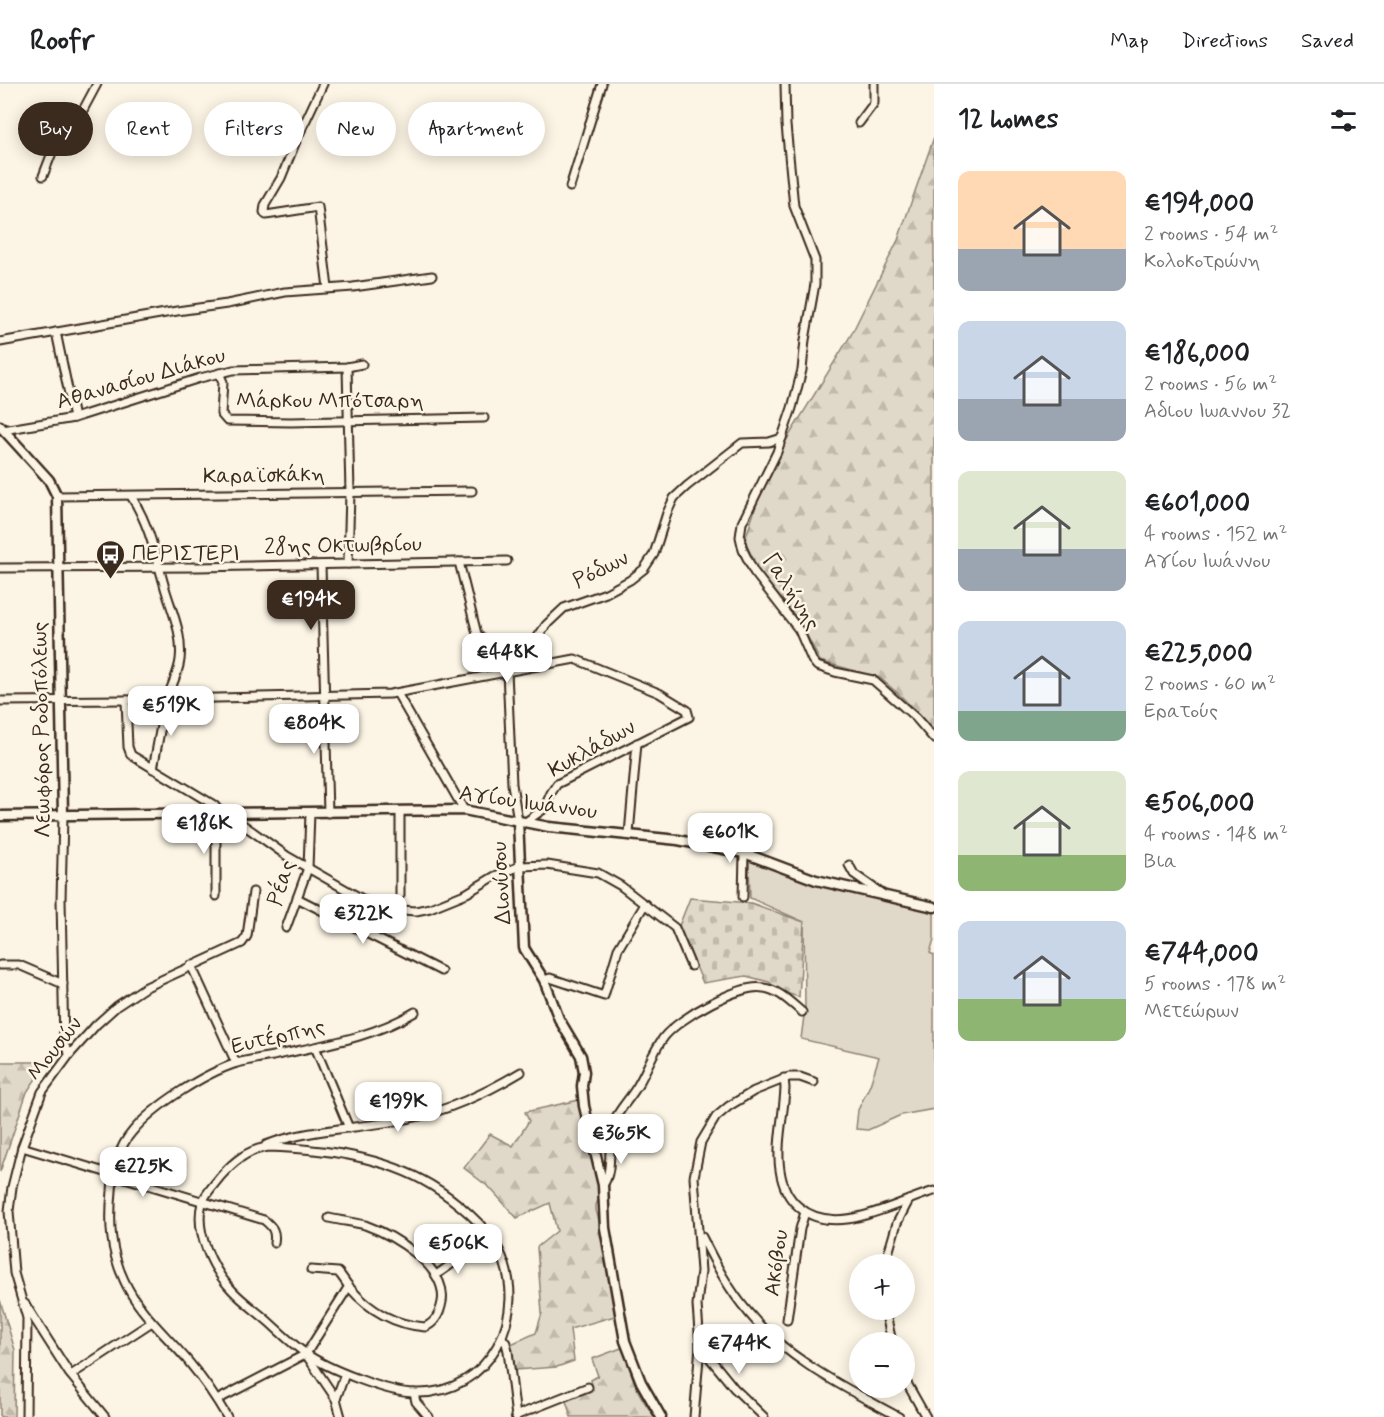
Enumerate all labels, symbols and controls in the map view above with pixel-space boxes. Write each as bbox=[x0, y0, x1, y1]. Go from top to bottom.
text: Roofr bbox=[30, 23, 94, 60]
text: Map bbox=[1110, 27, 1149, 55]
text: Directions bbox=[1182, 27, 1268, 55]
text: Saved bbox=[1301, 27, 1354, 55]
chip: Buy bbox=[18, 102, 93, 156]
chip: Rent bbox=[105, 102, 192, 156]
chip: Filters bbox=[204, 102, 304, 156]
chip: New bbox=[316, 102, 396, 156]
chip: Apartment bbox=[408, 102, 545, 156]
text: 12 homes bbox=[958, 103, 1058, 137]
icon: filters bbox=[1327, 104, 1360, 137]
text: €194,000 bbox=[1144, 187, 1254, 221]
icon: home bbox=[1006, 195, 1078, 267]
text: 2 rooms · 54 m² bbox=[1144, 221, 1278, 248]
text: Κολοκοτρώνη bbox=[1144, 248, 1260, 275]
text: €186,000 bbox=[1144, 337, 1250, 371]
street label: Αθανασίου Διάκου bbox=[53, 341, 229, 416]
icon: home bbox=[1006, 345, 1078, 417]
text: 2 rooms · 56 m² bbox=[1144, 371, 1277, 398]
street label: Μάρκου Μπότσαρη bbox=[236, 387, 424, 415]
text: Αδιου Ιωαννου 32 bbox=[1144, 398, 1291, 425]
street label: Καραϊσκάκη bbox=[203, 461, 325, 491]
text: €601,000 bbox=[1144, 487, 1250, 521]
icon: home bbox=[1006, 495, 1078, 567]
text: 4 rooms · 152 m² bbox=[1144, 521, 1287, 548]
street label: 28ης Οκτωβρίου bbox=[264, 531, 422, 561]
bus stop icon: ΠΕΡΙΣΤΕΡΙ bbox=[95, 538, 127, 580]
place label: ΠΕΡΙΣΤΕΡΙ bbox=[132, 540, 240, 568]
street label: Ρόδων bbox=[568, 544, 634, 595]
street label: Γαλήνης bbox=[756, 548, 826, 636]
text: Αγίου Ιωάννου bbox=[1144, 548, 1270, 575]
pin: €194K bbox=[269, 580, 353, 631]
text: €194K bbox=[281, 586, 341, 613]
street label: Λεωφόρος Ροδοπόλεως bbox=[26, 622, 58, 838]
pin: €448K bbox=[465, 633, 549, 684]
text: €225,000 bbox=[1144, 637, 1253, 671]
text: €448K bbox=[476, 639, 538, 666]
icon: home bbox=[1006, 645, 1078, 717]
text: 2 rooms · 60 m² bbox=[1144, 671, 1276, 698]
pin: €519K bbox=[129, 686, 213, 737]
text: €519K bbox=[142, 692, 200, 719]
text: Ερατούς bbox=[1144, 698, 1218, 725]
pin: €804K bbox=[272, 704, 356, 755]
text: €804K bbox=[283, 710, 345, 737]
street label: Κυκλάδων bbox=[543, 713, 641, 784]
street label: Αγίου Ιωάννου bbox=[457, 779, 599, 827]
text: €506,000 bbox=[1144, 787, 1254, 821]
icon: home bbox=[1006, 795, 1078, 867]
pin: €186K bbox=[162, 804, 246, 855]
text: €186K bbox=[176, 810, 232, 837]
pin: €601K bbox=[688, 813, 772, 864]
text: €601K bbox=[702, 819, 758, 846]
text: 4 rooms · 148 m² bbox=[1144, 821, 1288, 848]
street label: Διονύσου bbox=[486, 841, 518, 925]
text: Βια bbox=[1144, 848, 1177, 875]
street label: Ρέας bbox=[261, 856, 303, 910]
pin: €322K bbox=[321, 894, 405, 945]
text: €322K bbox=[334, 900, 392, 927]
text: €744,000 bbox=[1144, 937, 1259, 971]
icon: home bbox=[1006, 945, 1078, 1017]
text: 5 rooms · 178 m² bbox=[1144, 971, 1286, 998]
text: Μετεώρων bbox=[1144, 998, 1239, 1025]
street label: Μουσών bbox=[21, 1011, 89, 1087]
street label: Ευτέρπης bbox=[228, 1012, 328, 1061]
pin: €199K bbox=[356, 1082, 440, 1133]
text: €199K bbox=[369, 1088, 427, 1115]
pin: €365K bbox=[579, 1114, 663, 1165]
text: €365K bbox=[592, 1120, 650, 1147]
pin: €225K bbox=[101, 1147, 185, 1198]
text: €225K bbox=[114, 1153, 172, 1180]
pin: €506K bbox=[416, 1224, 500, 1275]
street label: Ακόβου bbox=[758, 1228, 796, 1298]
text: €506K bbox=[428, 1230, 488, 1257]
map controls bbox=[849, 1254, 915, 1398]
button: + bbox=[849, 1254, 915, 1320]
pin: €744K bbox=[697, 1324, 781, 1375]
text: €744K bbox=[707, 1330, 771, 1357]
button: − bbox=[849, 1332, 915, 1398]

